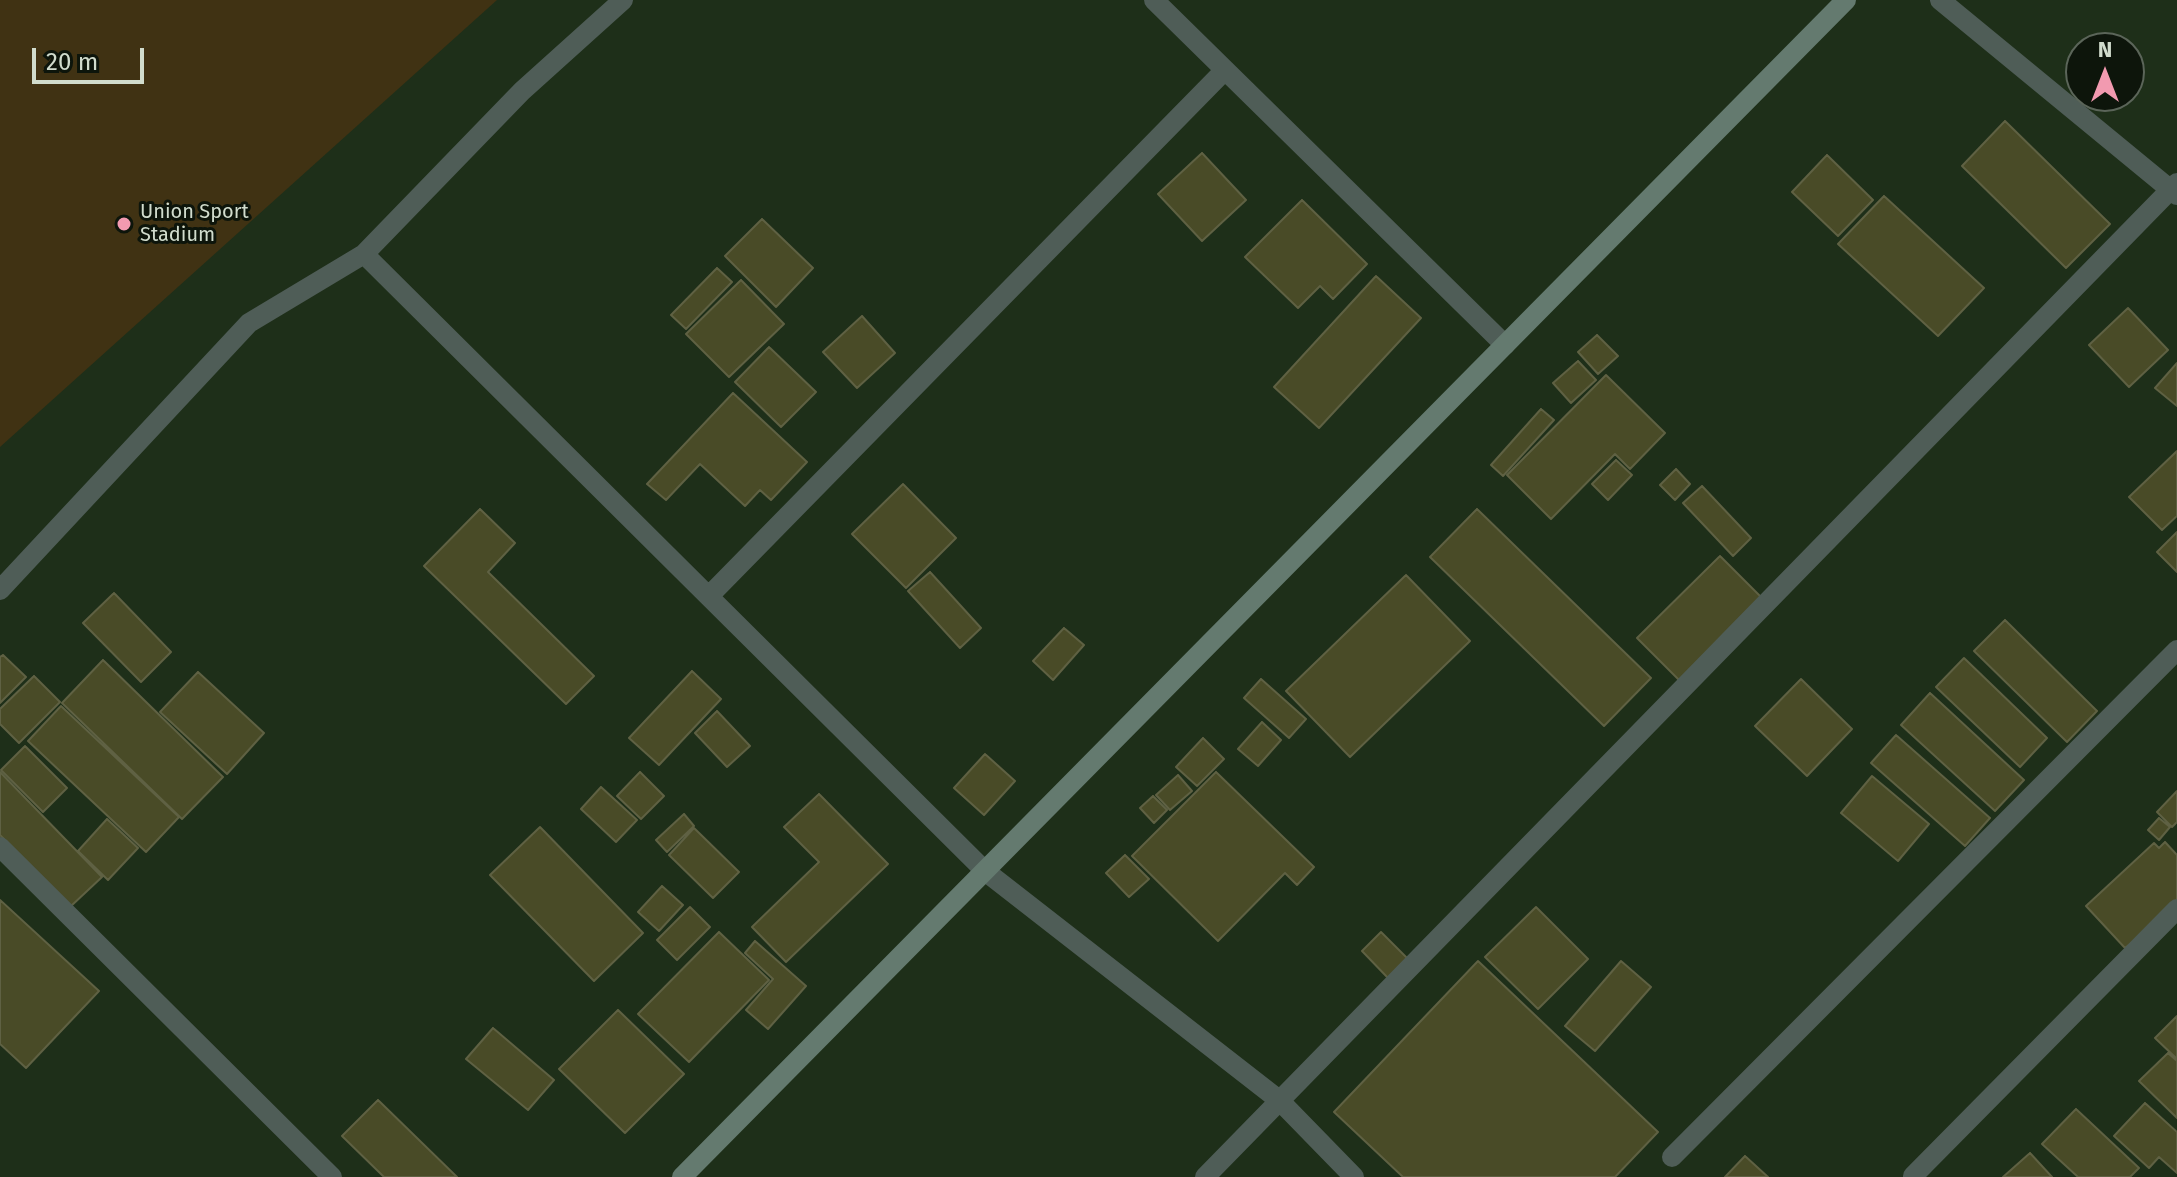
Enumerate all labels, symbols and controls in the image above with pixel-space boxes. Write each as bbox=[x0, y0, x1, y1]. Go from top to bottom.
scale bar bbox=[36, 32, 148, 82]
north arrow bbox=[2065, 32, 2145, 112]
text: N bbox=[2098, 36, 2112, 63]
text: 20 m bbox=[46, 48, 98, 76]
place label: Union Sport Stadium bbox=[140, 200, 249, 247]
marker: Union Sport Stadium bbox=[115, 215, 133, 233]

